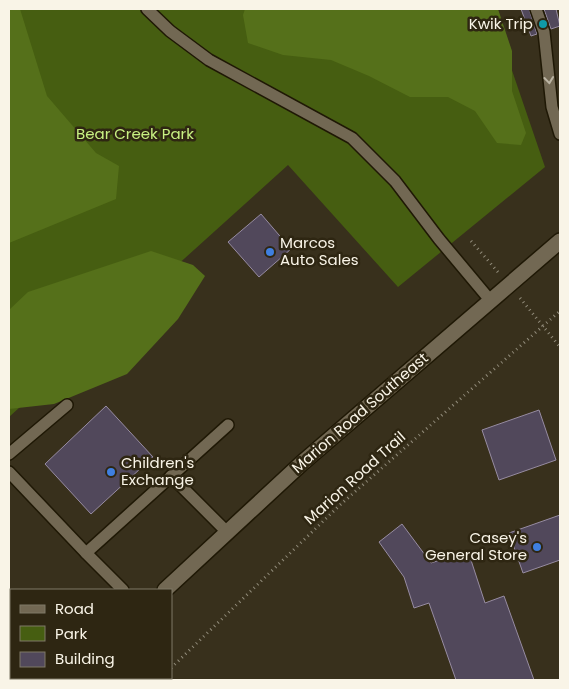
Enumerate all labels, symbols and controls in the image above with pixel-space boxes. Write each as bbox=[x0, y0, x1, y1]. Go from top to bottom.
place label: Kwik Trip bbox=[469, 13, 533, 34]
marker: Kwik Trip bbox=[537, 18, 549, 30]
one-way arrow bbox=[543, 76, 554, 84]
park label: Bear Creek Park bbox=[76, 123, 194, 144]
place label: Marcos Auto Sales bbox=[280, 232, 359, 270]
marker: Marcos Auto Sales bbox=[264, 246, 276, 258]
street label: Marion Road Southeast bbox=[287, 348, 432, 478]
street label: Marion Road Trail bbox=[299, 426, 410, 529]
place label: Children's Exchange bbox=[121, 452, 195, 490]
marker: Children's Exchange bbox=[105, 466, 117, 478]
place label: Casey's General Store bbox=[425, 527, 527, 565]
marker: Casey's General Store bbox=[531, 541, 543, 553]
legend bbox=[10, 589, 172, 679]
text: Road bbox=[55, 598, 94, 619]
text: Park bbox=[55, 623, 87, 644]
text: Building bbox=[55, 648, 115, 669]

